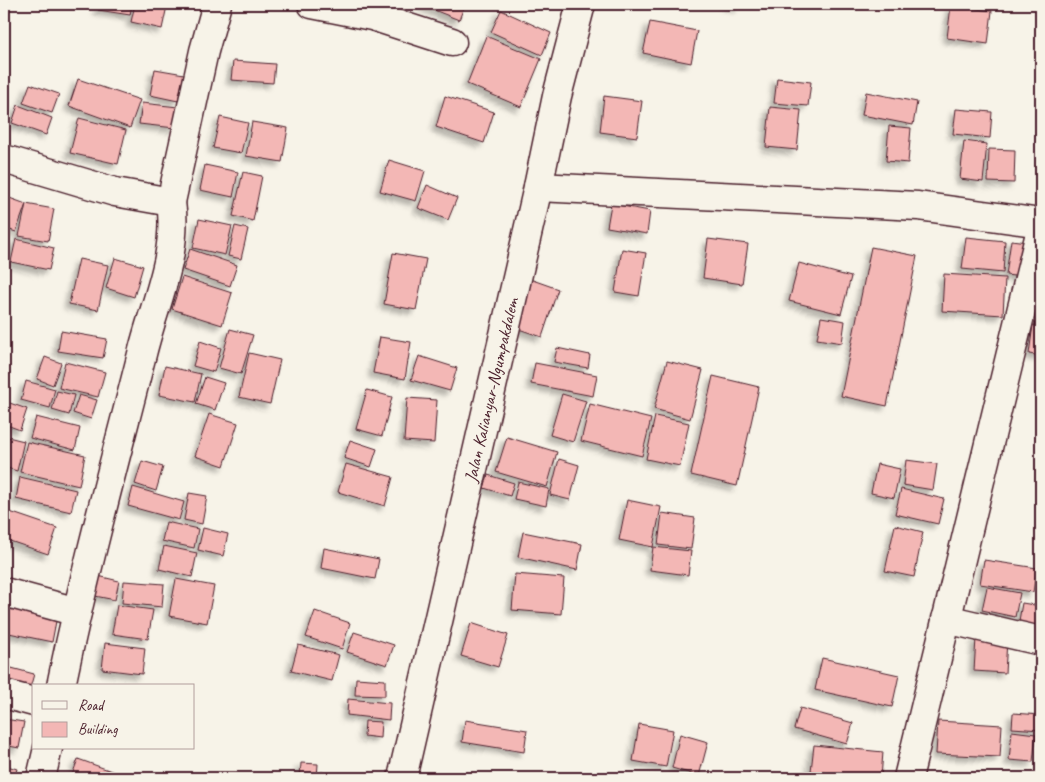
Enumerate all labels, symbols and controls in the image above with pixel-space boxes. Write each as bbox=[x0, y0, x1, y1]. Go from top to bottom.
street label: Jalan Kalianyar-Ngumpakdalem bbox=[459, 294, 524, 485]
legend bbox=[32, 684, 195, 750]
text: Road bbox=[78, 696, 105, 715]
text: Building bbox=[78, 720, 118, 739]

